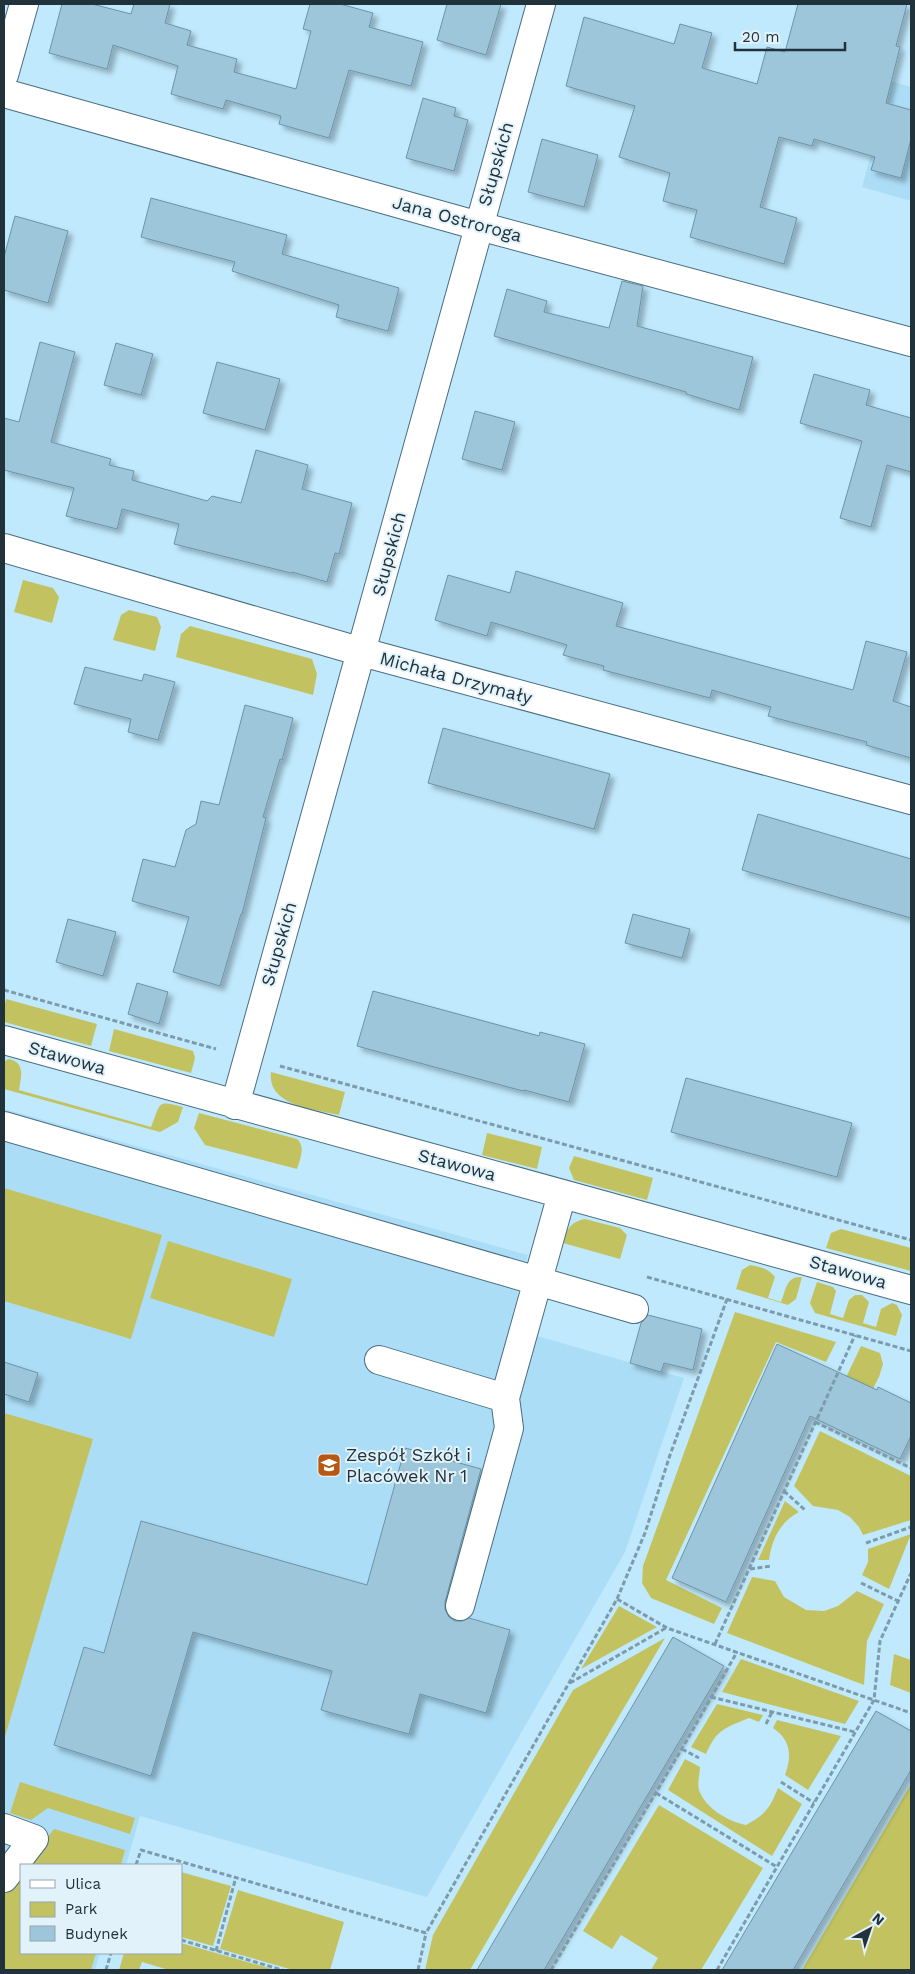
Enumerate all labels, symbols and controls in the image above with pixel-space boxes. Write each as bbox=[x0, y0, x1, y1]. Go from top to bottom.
scale bar bbox=[735, 20, 845, 52]
text: 20 m bbox=[742, 28, 780, 46]
street label: Słupskich bbox=[474, 119, 518, 208]
street label: Jana Ostroroga bbox=[390, 191, 524, 246]
street label: Słupskich bbox=[367, 509, 410, 598]
street label: Michała Drzymały bbox=[378, 647, 535, 708]
street label: Słupskich bbox=[257, 899, 301, 988]
street label: Stawowa bbox=[26, 1036, 108, 1079]
street label: Stawowa bbox=[416, 1144, 498, 1185]
street label: Stawowa bbox=[807, 1250, 889, 1293]
place label: Zespół Szkół i Placówek Nr 1 bbox=[346, 1444, 471, 1486]
school or university icon: Zespół Szkół i Placówek Nr 1 bbox=[316, 1452, 342, 1478]
legend bbox=[20, 1864, 182, 1954]
text: Ulica bbox=[65, 1875, 102, 1893]
text: Park bbox=[65, 1900, 98, 1918]
north arrow bbox=[845, 1904, 895, 1954]
text: N bbox=[869, 1910, 887, 1929]
text: Budynek bbox=[65, 1925, 128, 1943]

